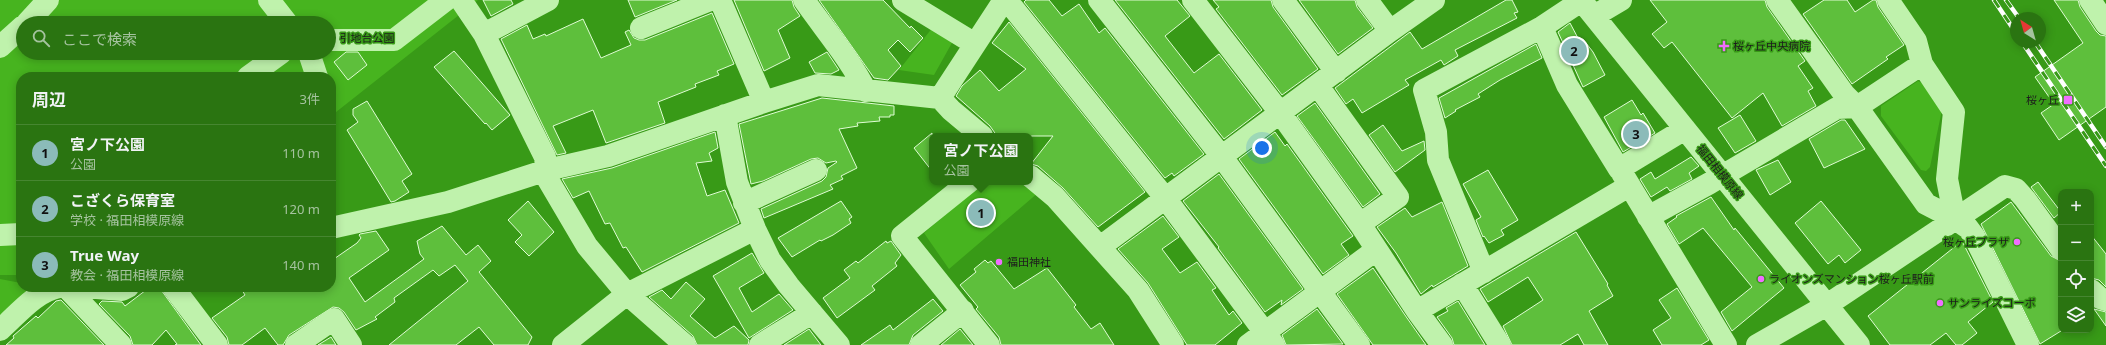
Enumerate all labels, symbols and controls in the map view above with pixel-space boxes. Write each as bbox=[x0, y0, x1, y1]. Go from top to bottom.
north arrow bbox=[2010, 12, 2046, 48]
search box bbox=[16, 16, 336, 60]
icon: search bbox=[30, 27, 52, 49]
text: ここで検索 bbox=[62, 29, 137, 49]
park label: 引地台公園 bbox=[340, 30, 395, 45]
pin: 2 bbox=[1561, 36, 1587, 66]
place label: 桜ヶ丘中央病院 bbox=[1733, 38, 1810, 53]
marker: 桜ヶ丘中央病院 bbox=[1718, 40, 1730, 52]
text: 周辺 bbox=[32, 88, 66, 111]
text: 3件 bbox=[300, 90, 320, 108]
place label: 桜ヶ丘 bbox=[2026, 92, 2059, 107]
marker: 桜ヶ丘 bbox=[2062, 94, 2074, 106]
pin: 3 bbox=[1623, 119, 1649, 149]
popup bbox=[929, 133, 1033, 185]
text: 宮ノ下公園 bbox=[70, 134, 145, 154]
your location bbox=[1252, 138, 1272, 158]
text: 宮ノ下公園 bbox=[943, 140, 1019, 160]
street label: 福田相模原線 bbox=[1694, 141, 1747, 202]
text: 1 bbox=[41, 144, 49, 162]
text: 110 m bbox=[282, 144, 320, 162]
text: 公園 bbox=[70, 155, 96, 173]
text: 公園 bbox=[943, 161, 970, 179]
map controls bbox=[2058, 189, 2094, 333]
button: + bbox=[2058, 189, 2094, 225]
text: こざくら保育室 bbox=[70, 190, 175, 210]
pin: 1 bbox=[968, 198, 994, 228]
text: 2 bbox=[41, 200, 49, 218]
text: 120 m bbox=[282, 200, 320, 218]
text: 学校 · 福田相模原線 bbox=[70, 211, 184, 229]
button: − bbox=[2058, 225, 2094, 261]
place label: 桜ヶ丘プラザ bbox=[1943, 234, 2009, 249]
marker: 桜ヶ丘プラザ bbox=[2012, 237, 2022, 247]
text: True Way bbox=[70, 245, 139, 265]
place label: 福田神社 bbox=[1007, 254, 1051, 269]
text: 3 bbox=[41, 256, 49, 274]
text: 140 m bbox=[282, 256, 320, 274]
marker: 福田神社 bbox=[994, 257, 1004, 267]
button: locate bbox=[2058, 261, 2094, 297]
text: 教会 · 福田相模原線 bbox=[70, 266, 184, 284]
place label: ライオンズマンション桜ヶ丘駅前 bbox=[1769, 271, 1934, 286]
marker: ライオンズマンション桜ヶ丘駅前 bbox=[1756, 274, 1766, 284]
place label: サンライズコーポ bbox=[1948, 295, 2036, 310]
button: layers bbox=[2058, 297, 2094, 333]
marker: サンライズコーポ bbox=[1935, 298, 1945, 308]

